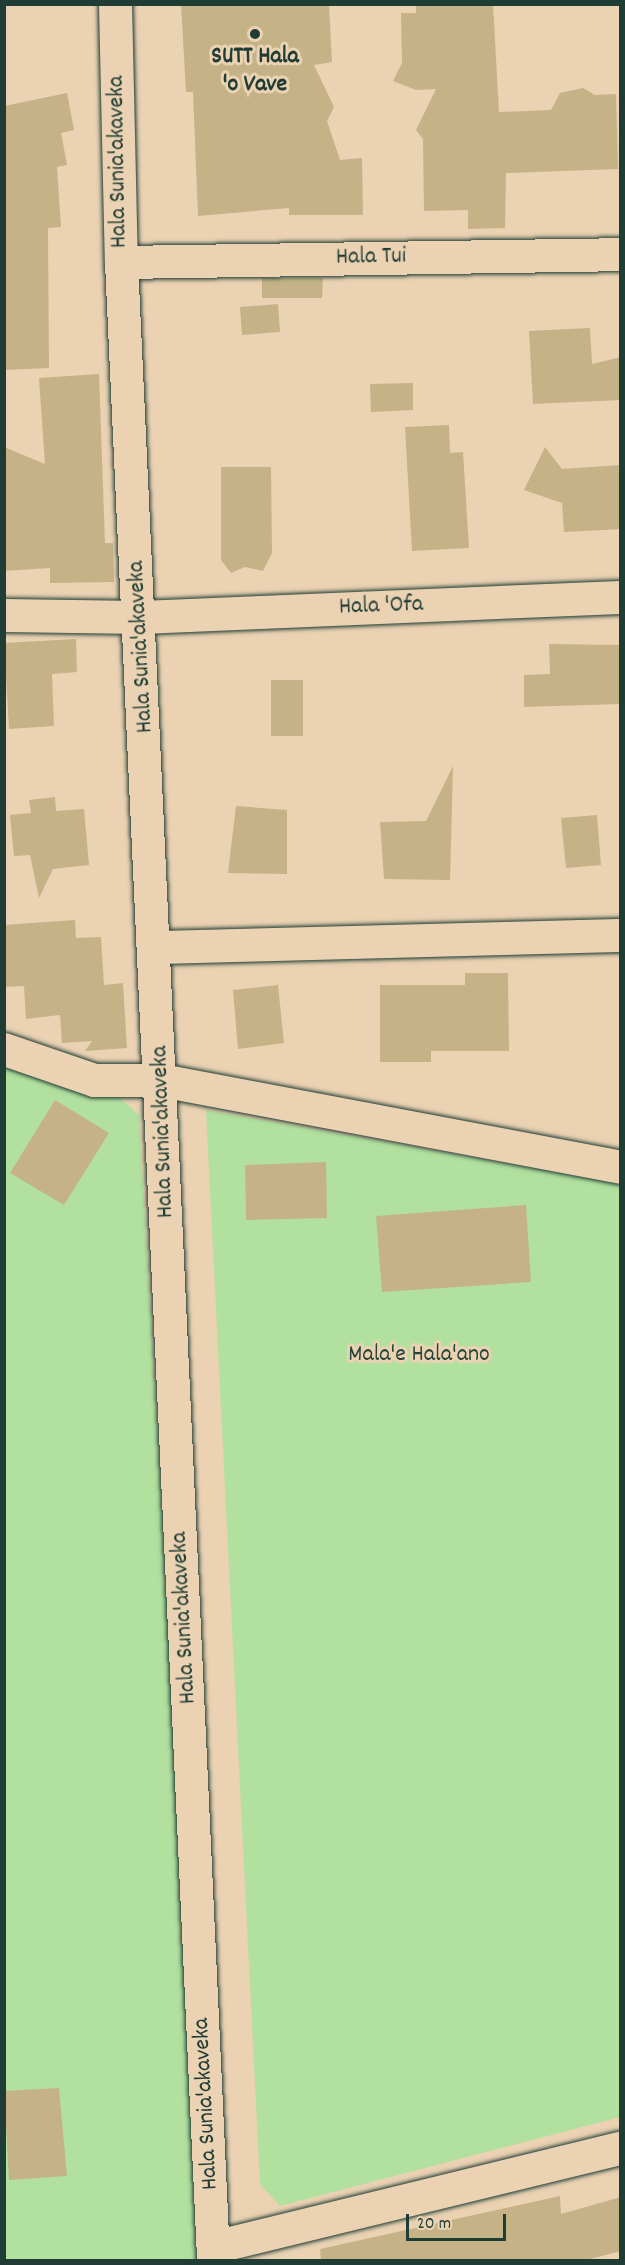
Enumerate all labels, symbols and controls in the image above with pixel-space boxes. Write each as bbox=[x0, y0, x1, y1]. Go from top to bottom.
marker: SUTT Hala 'o Vave bbox=[248, 27, 262, 41]
place label: SUTT Hala 'o Vave bbox=[211, 44, 299, 100]
street label: Hala Sunia'akaveka bbox=[103, 76, 135, 248]
street label: Hala Tui bbox=[336, 243, 406, 273]
street label: Hala Sunia'akaveka bbox=[123, 560, 161, 734]
street label: Hala 'Ofa bbox=[338, 591, 424, 623]
street label: Hala Sunia'akaveka bbox=[147, 1045, 181, 1219]
park label: Mala'e Hala'ano bbox=[348, 1342, 490, 1370]
street label: Hala Sunia'akaveka bbox=[166, 1531, 204, 1705]
street label: Hala Sunia'akaveka bbox=[188, 2017, 226, 2191]
scale bar bbox=[409, 2202, 510, 2240]
text: 20 m bbox=[417, 2212, 451, 2237]

